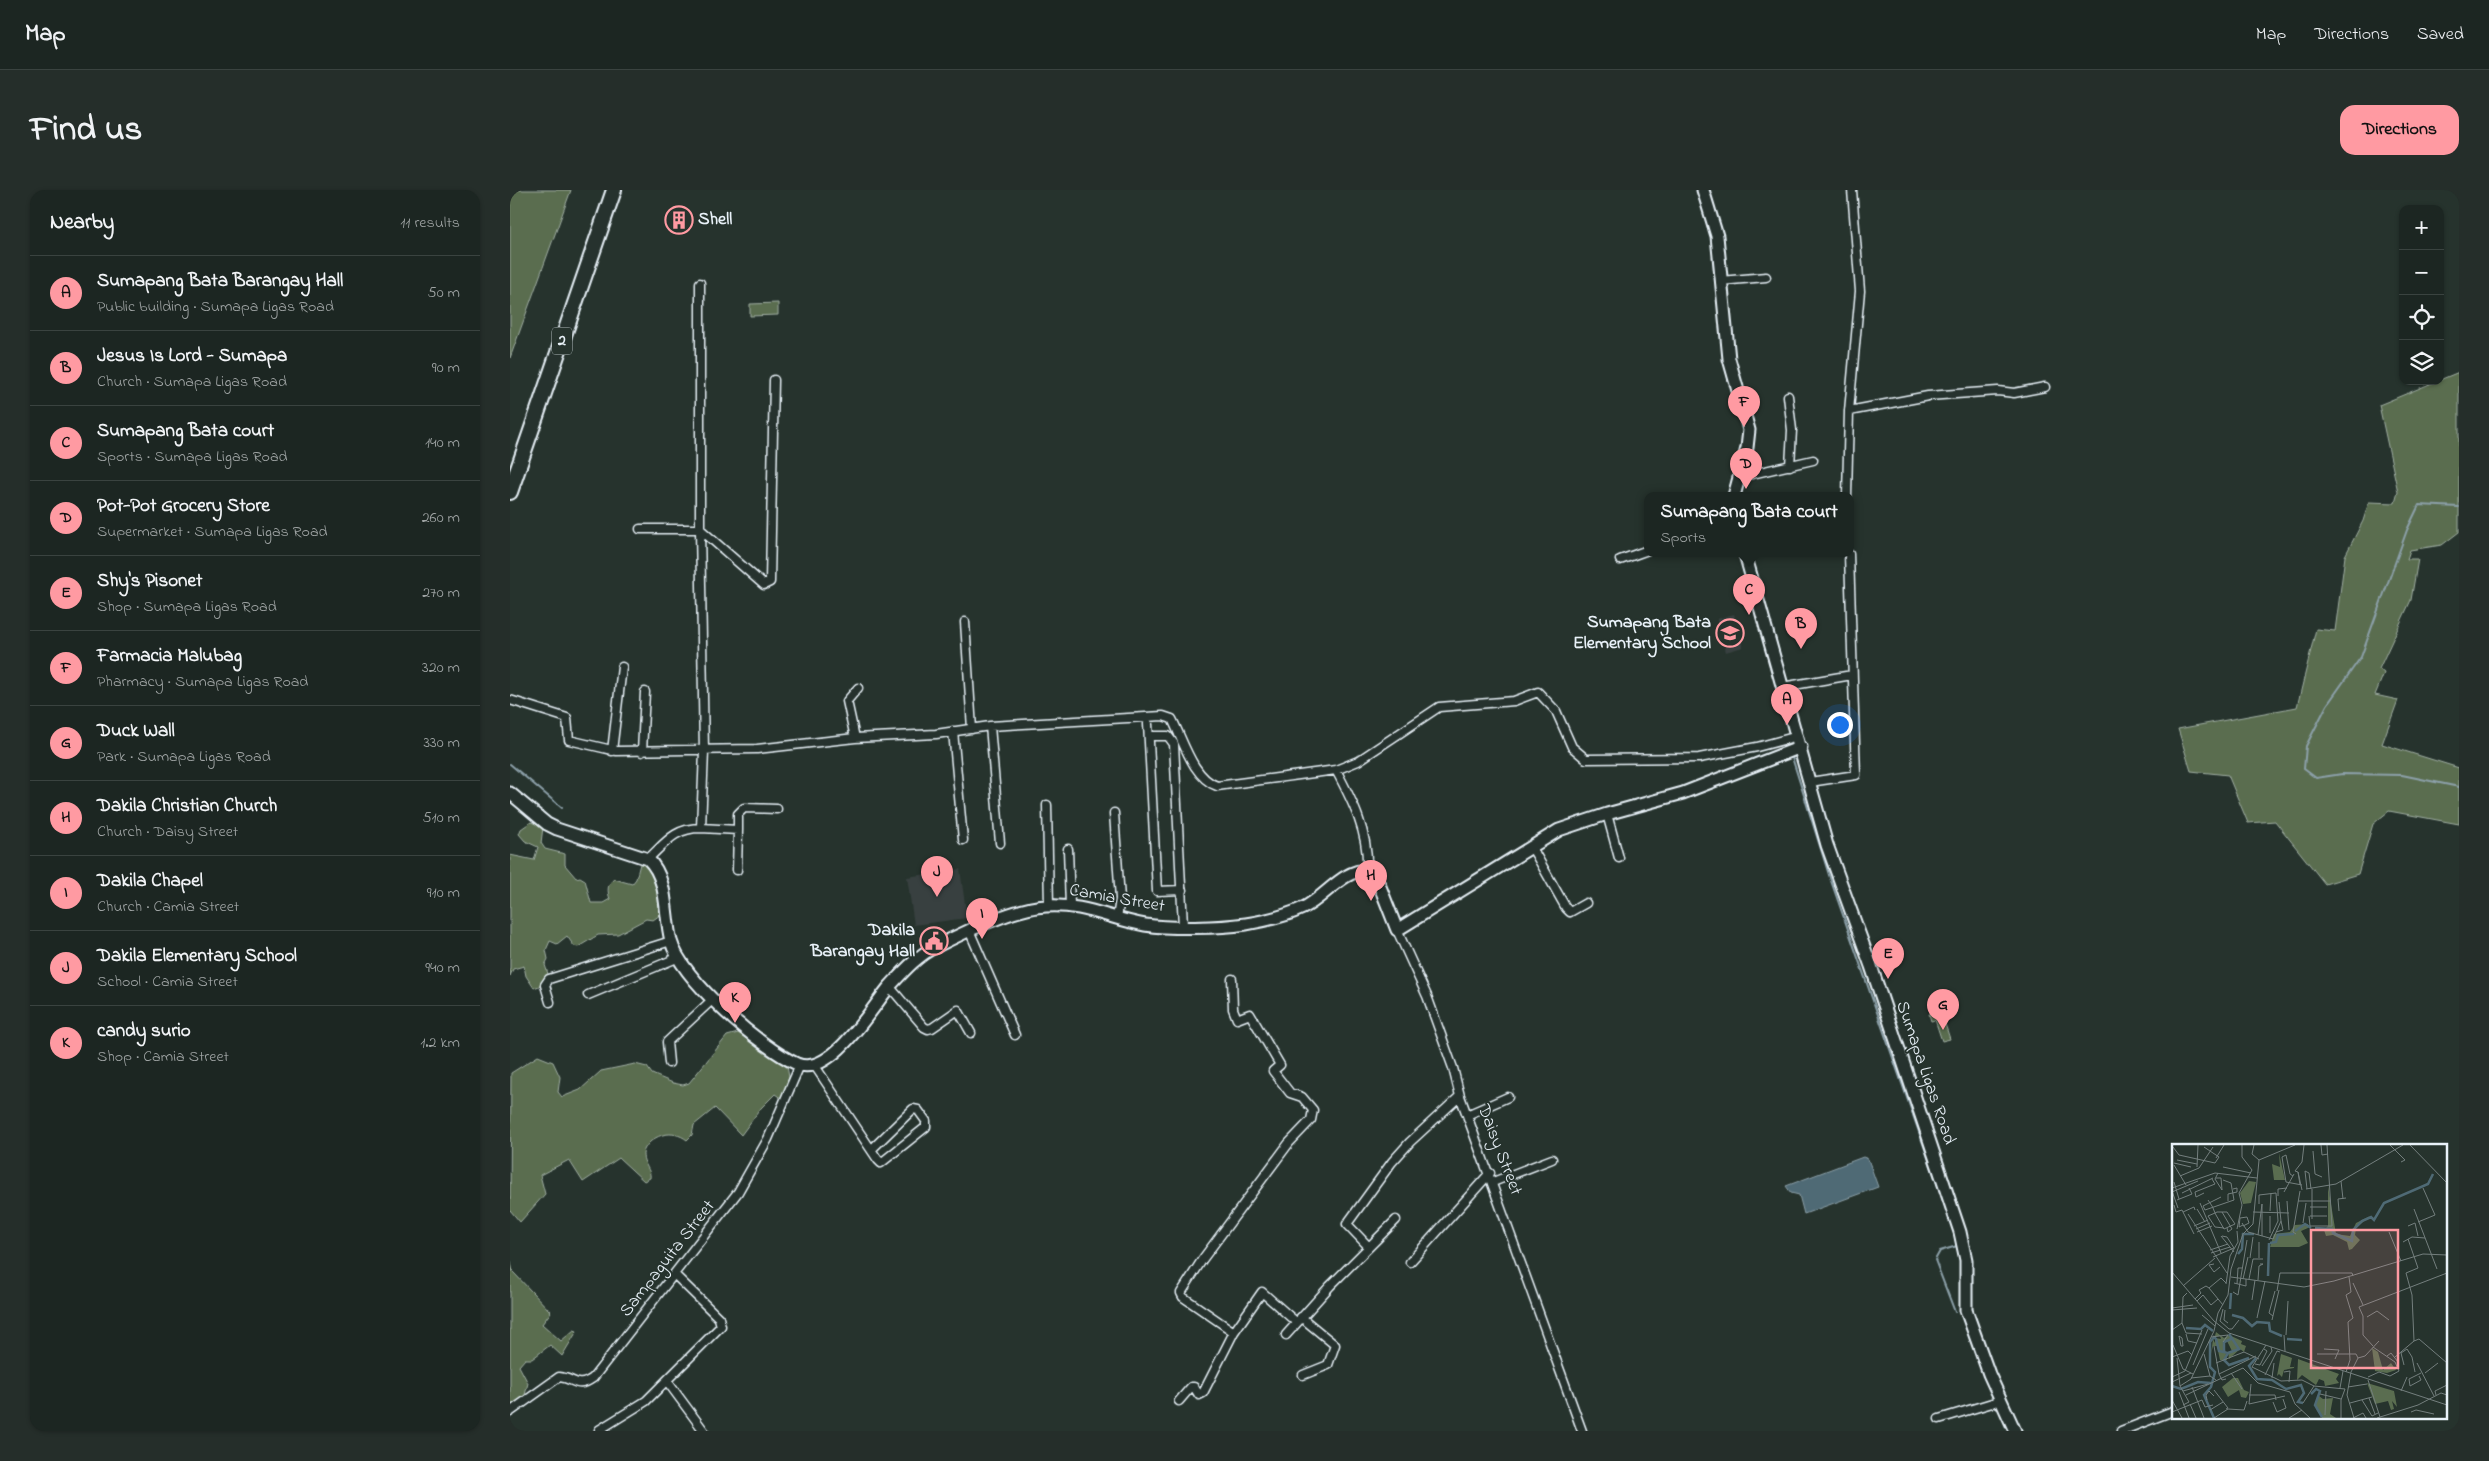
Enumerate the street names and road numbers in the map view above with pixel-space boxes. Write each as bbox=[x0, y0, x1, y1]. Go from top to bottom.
road number: 2 bbox=[552, 328, 572, 354]
street label: Camia Street bbox=[1067, 878, 1167, 920]
street label: Sumapa Ligas Road bbox=[1887, 998, 1962, 1148]
street label: Daisy Street bbox=[1469, 1100, 1528, 1199]
street label: Sampaguita Street bbox=[614, 1195, 723, 1324]

